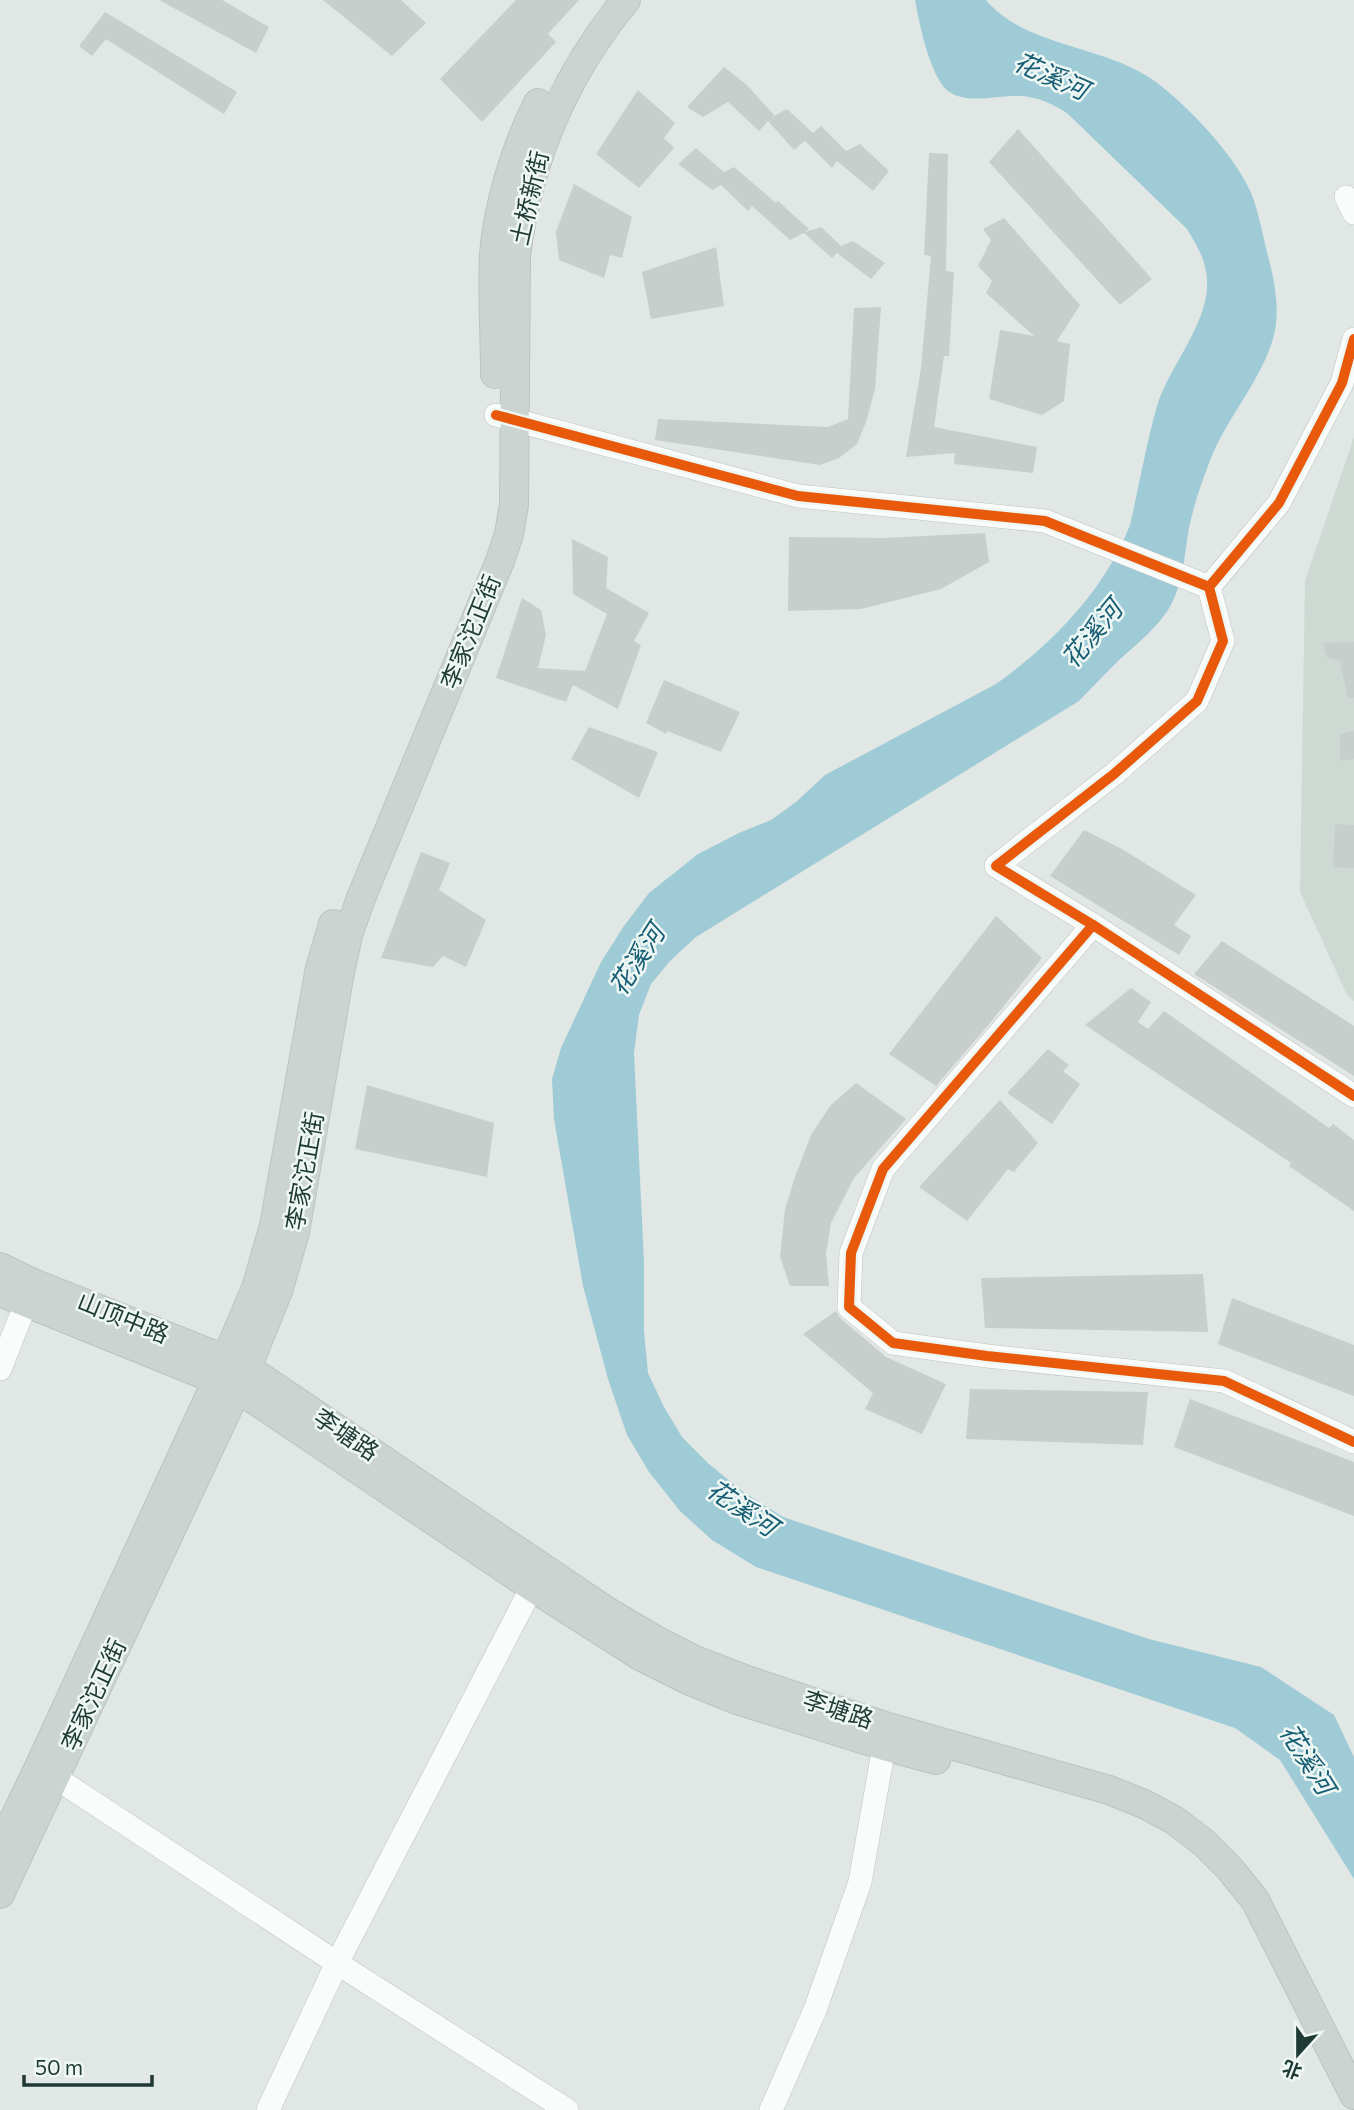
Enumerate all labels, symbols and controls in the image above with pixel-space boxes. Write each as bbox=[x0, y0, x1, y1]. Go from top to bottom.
water label: 花溪河 bbox=[1010, 45, 1098, 107]
street label: 土桥新街 bbox=[504, 148, 553, 248]
street label: 李家沱正街 bbox=[434, 570, 506, 693]
water label: 花溪河 bbox=[1054, 589, 1131, 673]
water label: 花溪河 bbox=[601, 914, 673, 1000]
street label: 李家沱正街 bbox=[279, 1109, 328, 1232]
street label: 山顶中路 bbox=[74, 1285, 173, 1348]
street label: 李塘路 bbox=[309, 1402, 385, 1466]
water label: 花溪河 bbox=[702, 1472, 788, 1544]
street label: 李家沱正街 bbox=[54, 1634, 131, 1755]
street label: 李塘路 bbox=[800, 1684, 877, 1733]
water label: 花溪河 bbox=[1274, 1717, 1345, 1804]
north arrow bbox=[1263, 2019, 1333, 2089]
scale bar bbox=[24, 2044, 152, 2088]
text: 50 m bbox=[35, 2054, 83, 2079]
text: 北 bbox=[1279, 2056, 1305, 2084]

